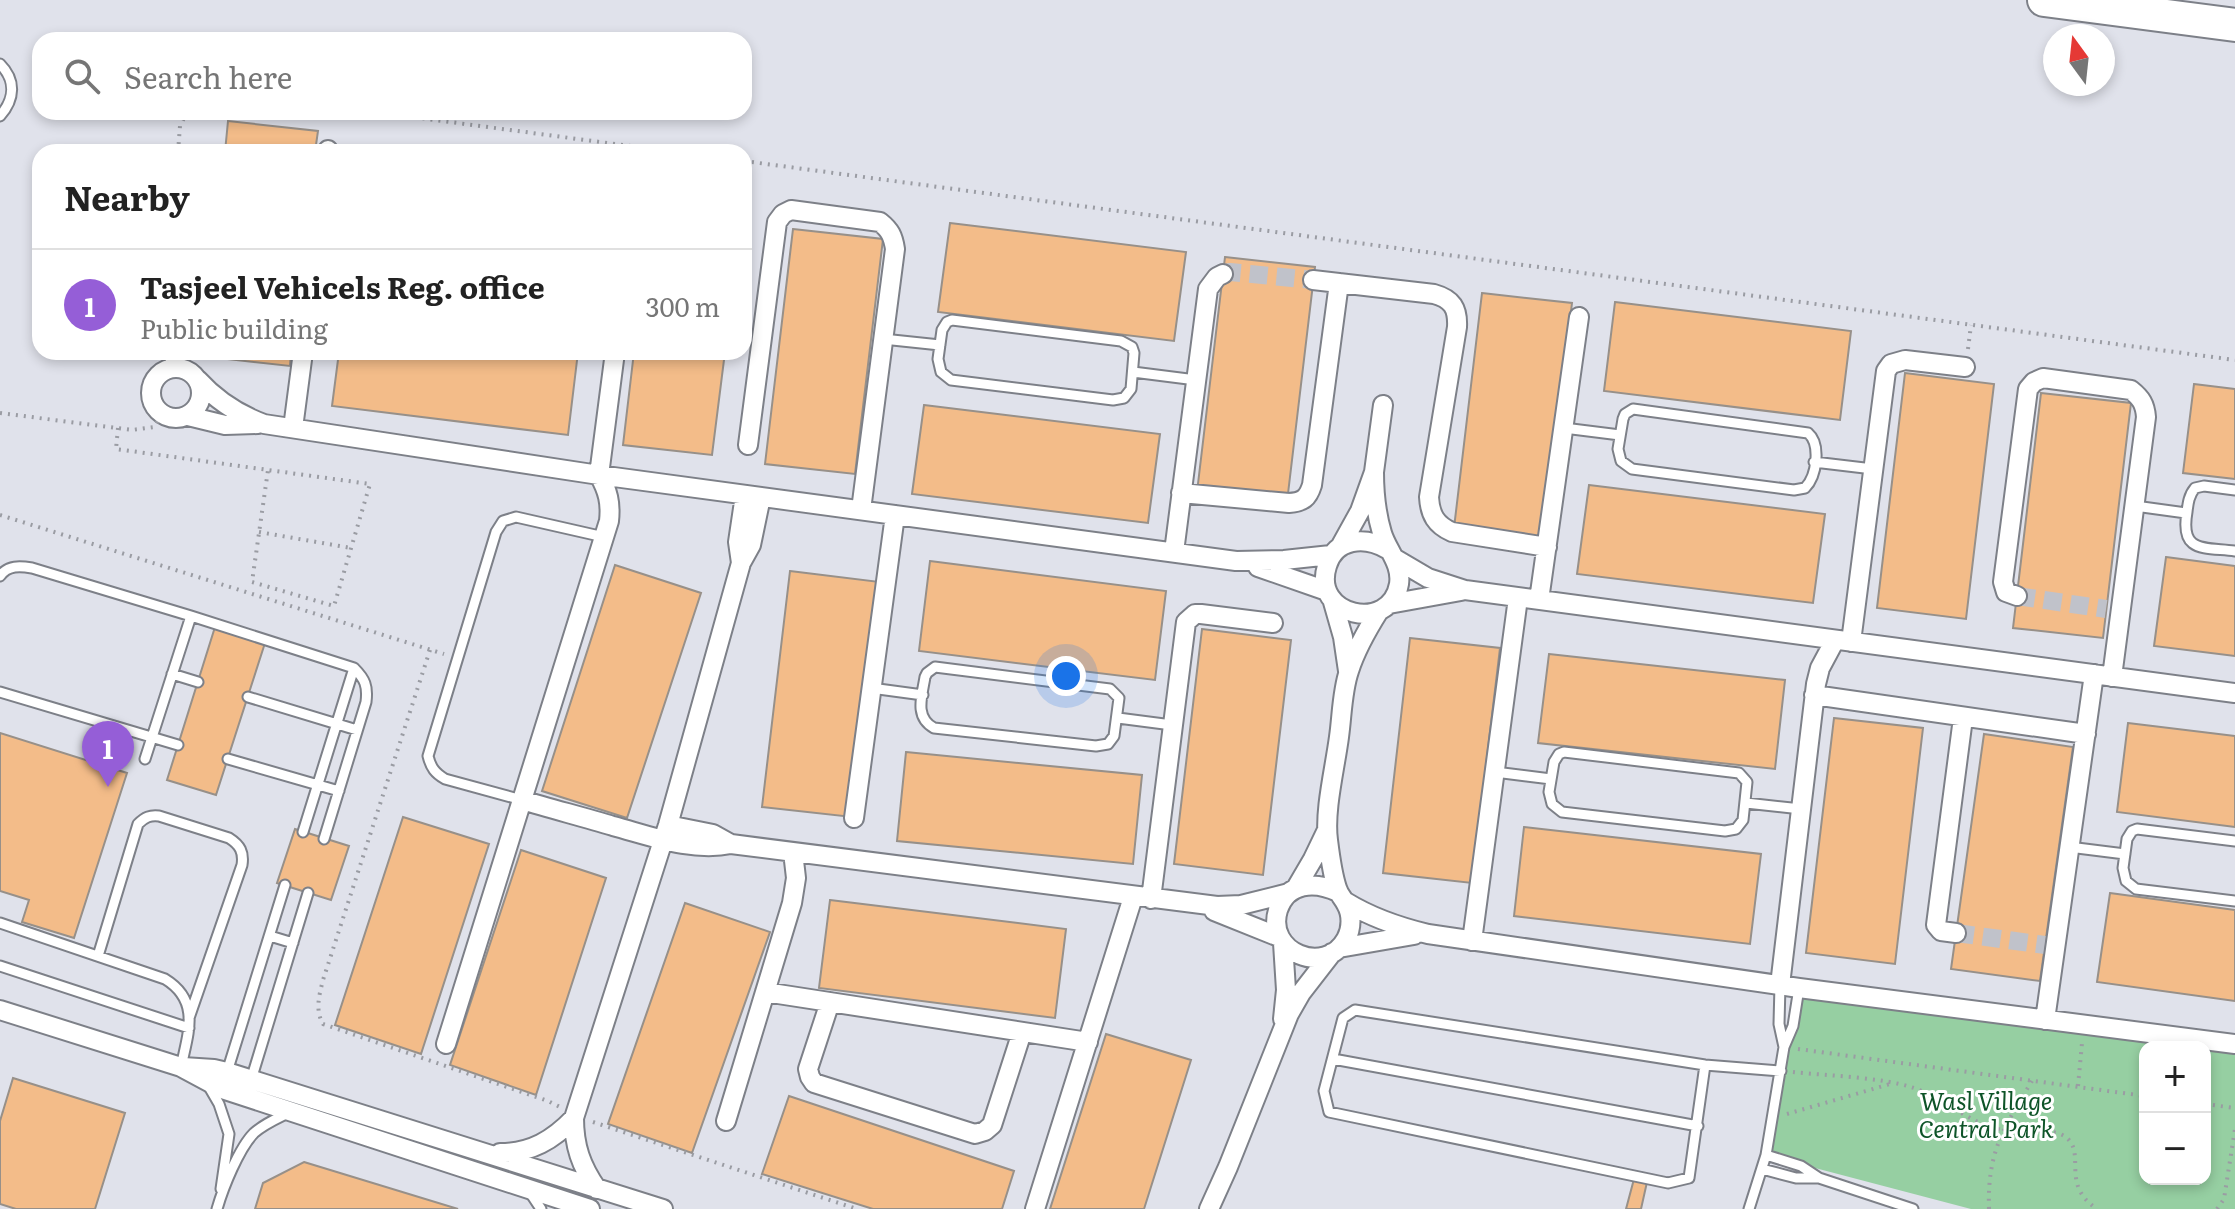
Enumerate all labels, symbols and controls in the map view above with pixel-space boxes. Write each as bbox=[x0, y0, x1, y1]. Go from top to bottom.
north arrow bbox=[2043, 24, 2115, 96]
search box bbox=[32, 32, 752, 120]
icon: search bbox=[60, 54, 104, 98]
text: Search here bbox=[124, 54, 292, 98]
text: Nearby bbox=[64, 171, 190, 221]
text: Tasjeel Vehicels Reg. office bbox=[140, 264, 545, 308]
text: 1 bbox=[85, 286, 95, 325]
text: 300 m bbox=[645, 286, 720, 325]
text: Public building bbox=[140, 308, 328, 347]
your location bbox=[1046, 656, 1086, 696]
pin: 1 bbox=[82, 721, 134, 787]
map controls bbox=[2139, 1041, 2211, 1185]
button: + bbox=[2139, 1041, 2211, 1113]
park label: Wasl Village Central Park bbox=[1918, 1082, 2054, 1145]
button: − bbox=[2139, 1113, 2211, 1185]

